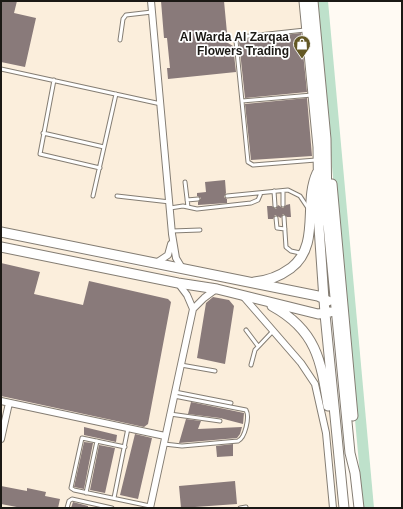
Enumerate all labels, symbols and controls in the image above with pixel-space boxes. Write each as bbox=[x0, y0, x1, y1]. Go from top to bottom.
place label: Al Warda Al Zarqaa Flowers Trading bbox=[180, 30, 289, 58]
shop icon: Al Warda Al Zarqaa Flowers Trading bbox=[292, 34, 312, 59]

